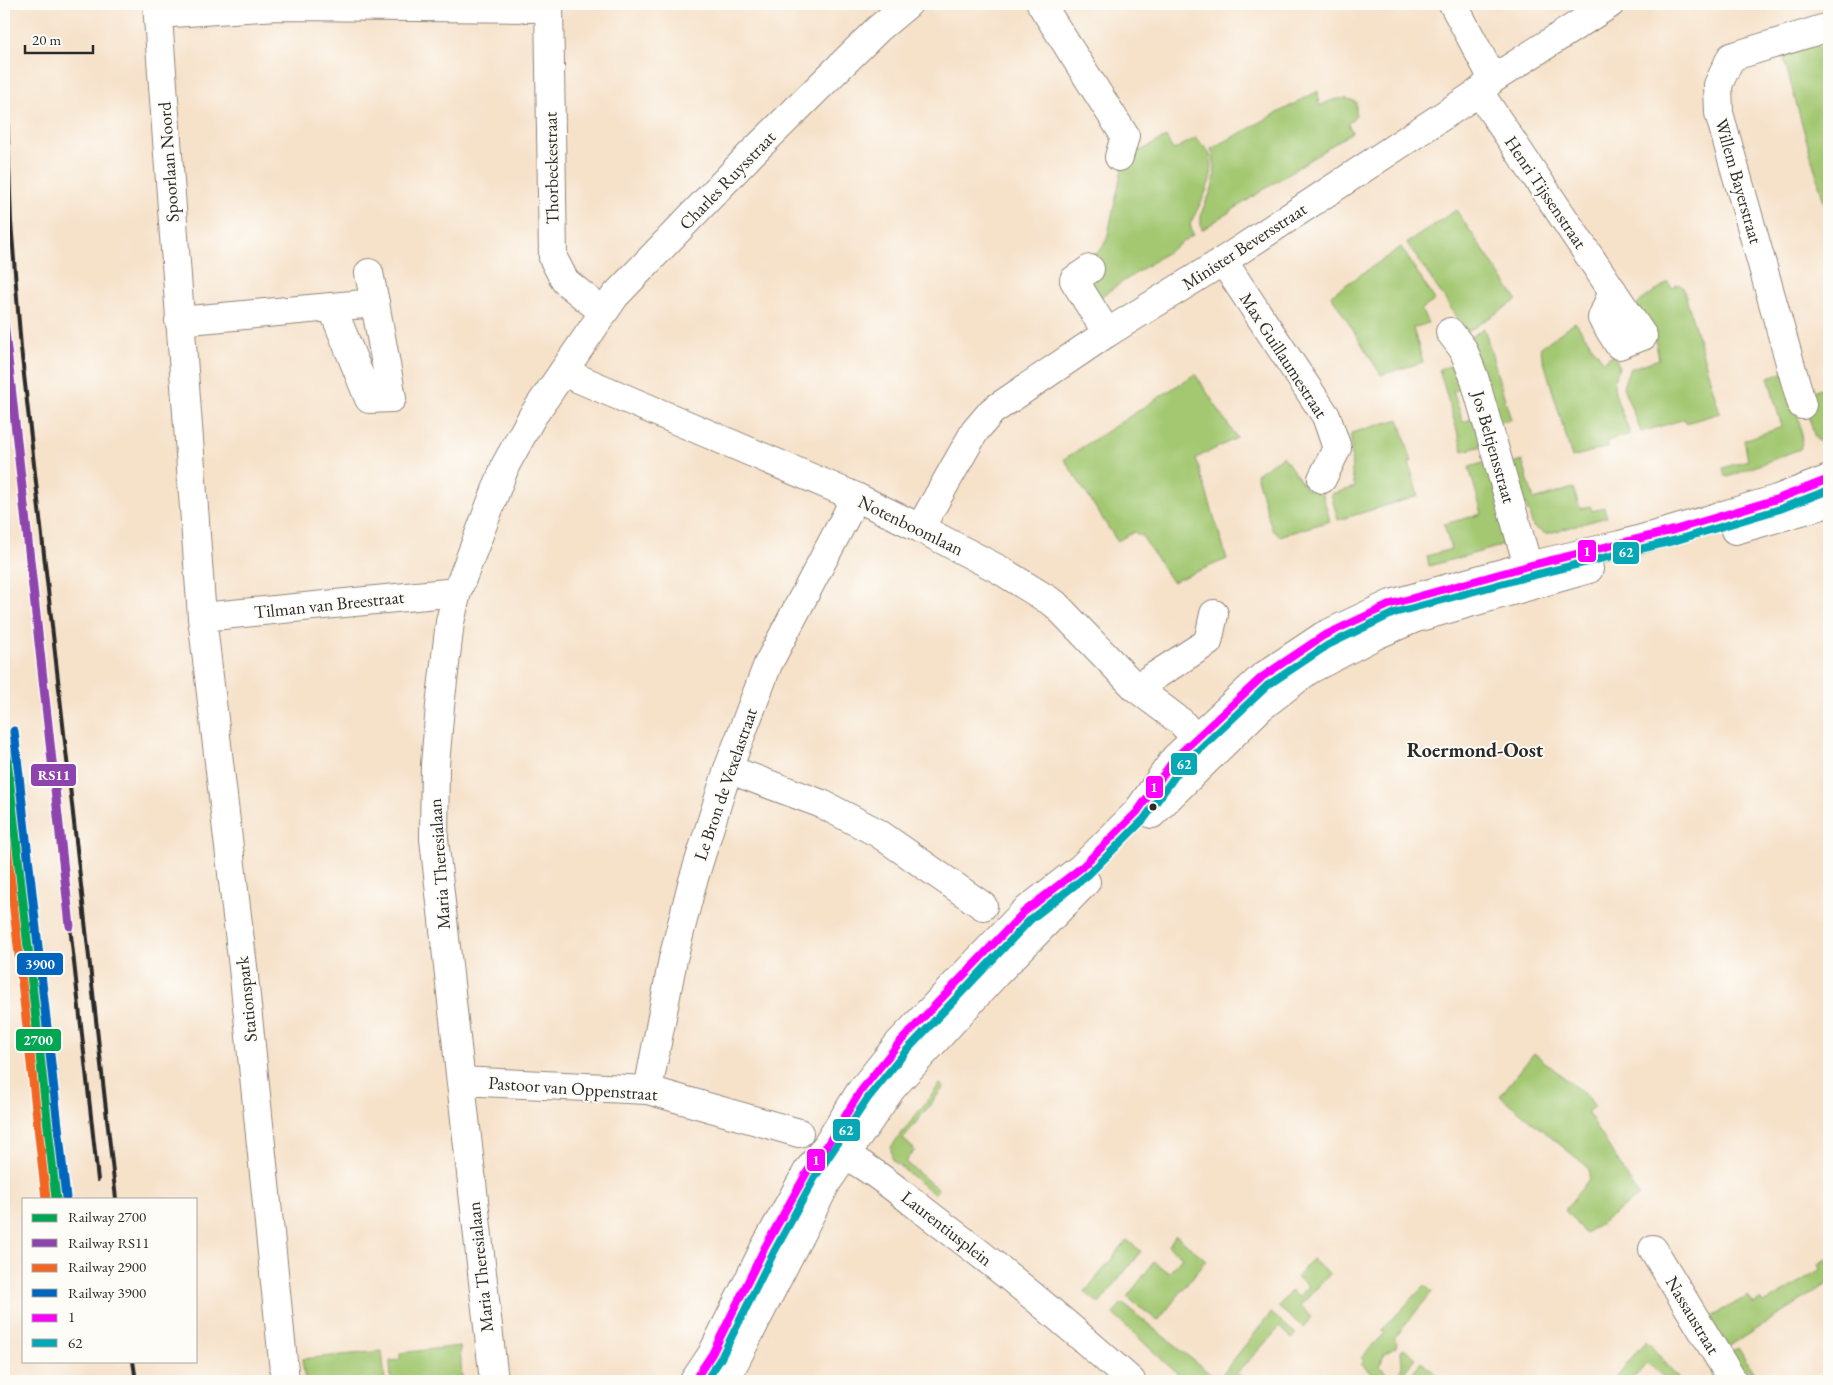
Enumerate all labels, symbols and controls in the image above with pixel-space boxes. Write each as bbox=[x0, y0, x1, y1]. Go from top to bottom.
scale bar bbox=[25, 22, 92, 54]
text: 20 m bbox=[32, 30, 61, 49]
street label: Spoorlaan Noord bbox=[152, 100, 184, 223]
street label: Thorbeckestraat bbox=[539, 111, 563, 225]
street label: Willem Bayerstraat bbox=[1710, 116, 1768, 247]
street label: Charles Ruysstraat bbox=[674, 125, 780, 235]
street label: Henri Tijssenstraat bbox=[1500, 131, 1592, 253]
street label: Minister Beversstraat bbox=[1177, 197, 1311, 295]
street label: Max Guillaumestraat bbox=[1235, 288, 1333, 422]
street label: Jos Beltjensstraat bbox=[1466, 386, 1521, 506]
street label: Notenboomlaan bbox=[854, 490, 968, 561]
line badge: 1 bbox=[1577, 539, 1597, 563]
line badge: 62 bbox=[1612, 541, 1640, 565]
text: 1 bbox=[1583, 542, 1591, 560]
text: 62 bbox=[1619, 543, 1634, 561]
street label: Tilman van Breestraat bbox=[253, 585, 406, 623]
street label: Le Bron de Vexelastraat bbox=[688, 704, 762, 863]
district label: Roermond-Oost bbox=[1407, 737, 1544, 763]
line badge: 62 bbox=[1170, 752, 1198, 776]
text: 62 bbox=[1177, 755, 1192, 773]
line badge: RS11 bbox=[30, 763, 77, 787]
text: RS11 bbox=[38, 766, 70, 784]
line badge: 1 bbox=[1145, 775, 1164, 799]
text: 1 bbox=[1150, 778, 1158, 796]
street label: Maria Theresialaan bbox=[423, 797, 455, 930]
unlabelled marker bbox=[1148, 802, 1158, 812]
line badge: 3900 bbox=[16, 952, 64, 976]
street label: Stationspark bbox=[230, 954, 262, 1043]
text: 3900 bbox=[25, 955, 55, 973]
line badge: 2700 bbox=[15, 1028, 62, 1052]
text: 2700 bbox=[23, 1031, 53, 1049]
street label: Pastoor van Oppenstraat bbox=[488, 1071, 659, 1105]
line badge: 62 bbox=[832, 1118, 861, 1142]
text: 62 bbox=[839, 1121, 854, 1139]
line badge: 1 bbox=[806, 1148, 826, 1172]
text: 1 bbox=[812, 1151, 820, 1169]
street label: Laurentiusplein bbox=[897, 1185, 998, 1271]
legend bbox=[22, 1198, 198, 1362]
street label: Maria Theresialaan bbox=[462, 1200, 498, 1333]
text: Railway 2700 bbox=[68, 1207, 146, 1226]
text: Railway RS11 bbox=[68, 1233, 149, 1252]
text: Railway 2900 bbox=[68, 1257, 146, 1276]
street label: Nassaustraat bbox=[1661, 1272, 1725, 1359]
text: Railway 3900 bbox=[68, 1283, 146, 1302]
text: 1 bbox=[68, 1307, 75, 1326]
text: 62 bbox=[68, 1333, 83, 1352]

